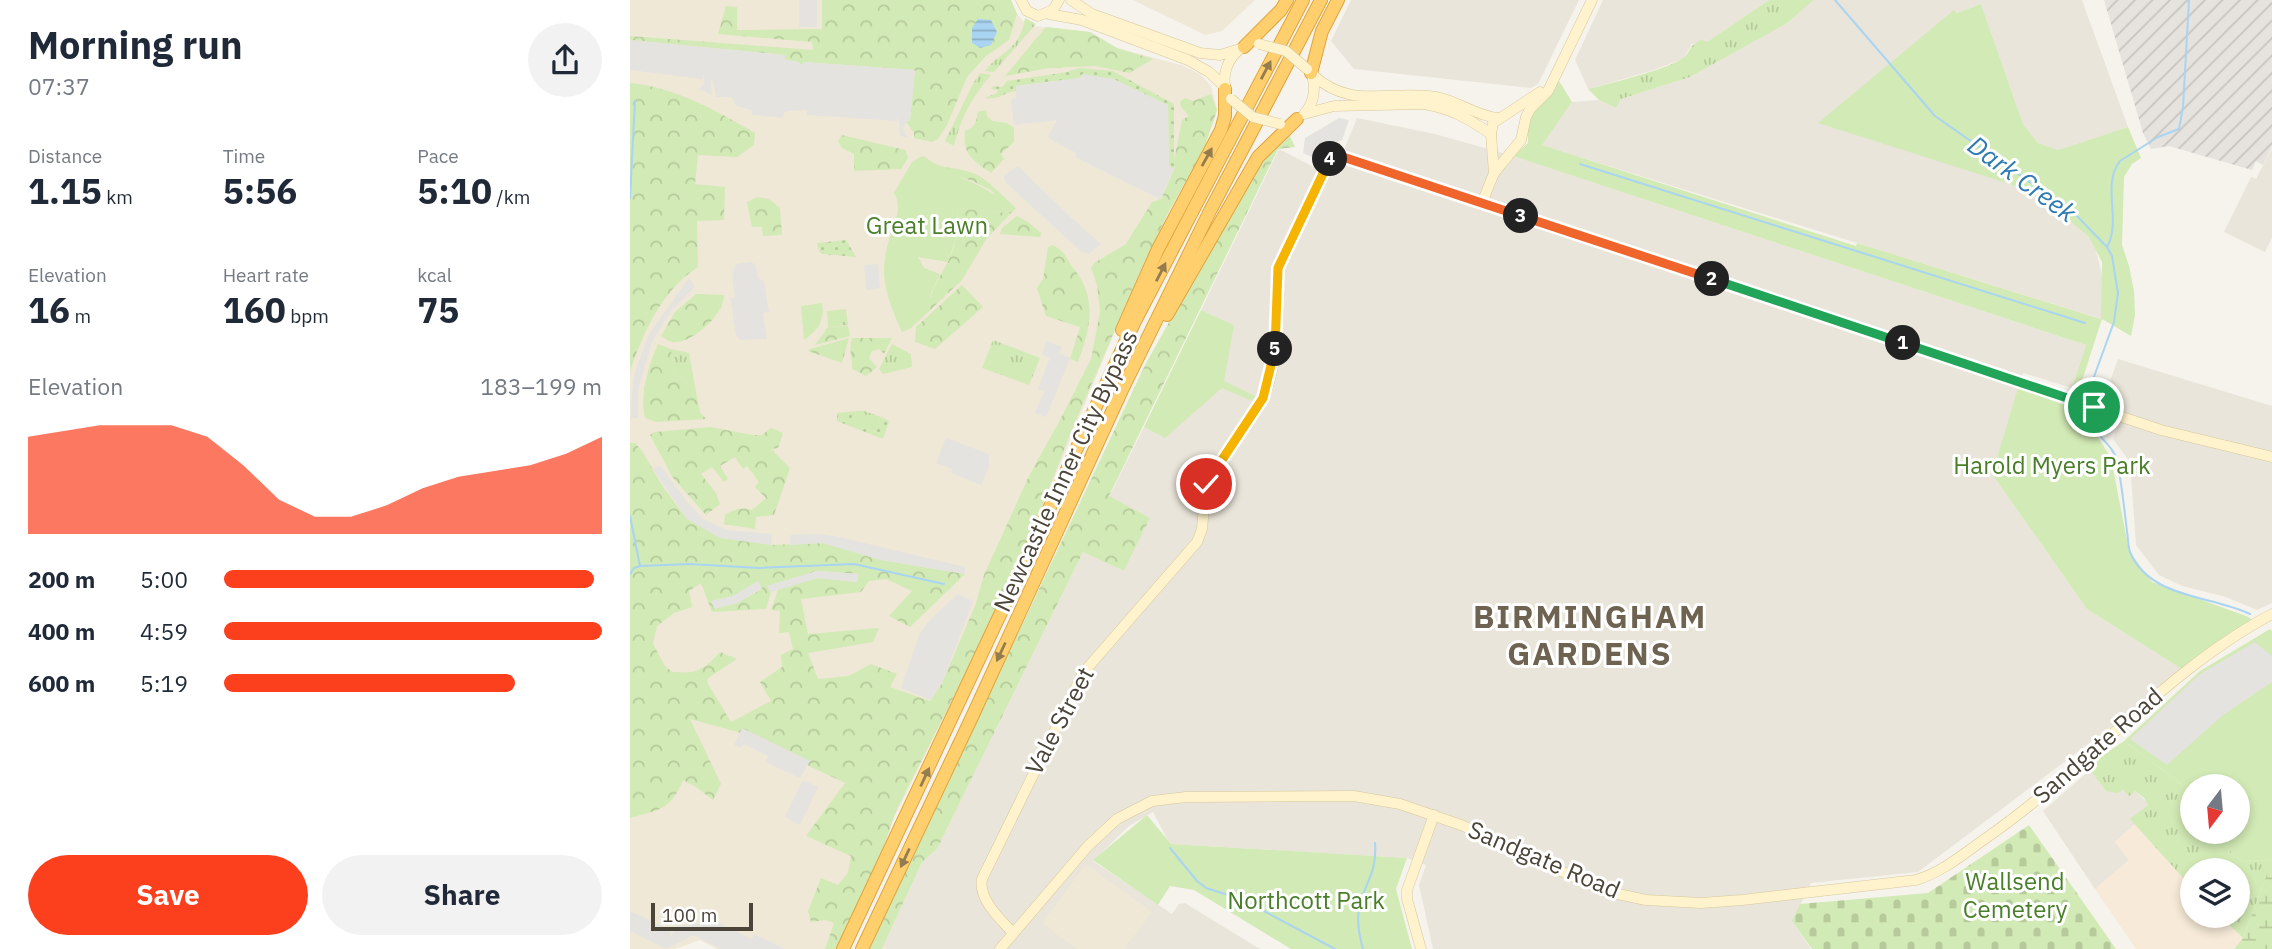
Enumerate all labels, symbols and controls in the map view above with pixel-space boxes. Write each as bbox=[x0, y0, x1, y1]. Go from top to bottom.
text: Morning run bbox=[28, 20, 243, 69]
button: share bbox=[528, 23, 602, 97]
one-way arrow bbox=[1261, 60, 1272, 80]
text: 07:37 bbox=[28, 71, 90, 101]
water label: Dark Creek bbox=[1962, 127, 2084, 229]
pin: 4 bbox=[1312, 142, 1348, 176]
text: Distance bbox=[28, 144, 102, 168]
text: Time bbox=[223, 144, 265, 168]
text: Pace bbox=[417, 144, 459, 168]
text: 4 bbox=[1324, 146, 1335, 170]
one-way arrow bbox=[1201, 147, 1213, 166]
text: 1.15 bbox=[28, 168, 102, 214]
text: 5:56 bbox=[223, 168, 297, 214]
text: 5:10 bbox=[417, 168, 492, 214]
text: km bbox=[102, 185, 133, 209]
text: /km bbox=[492, 185, 530, 209]
pin: 3 bbox=[1504, 198, 1538, 234]
text: 3 bbox=[1515, 203, 1526, 227]
park label: Great Lawn bbox=[866, 209, 988, 241]
one-way arrow bbox=[1154, 261, 1166, 281]
pin: 2 bbox=[1694, 262, 1730, 296]
text: Elevation bbox=[28, 263, 107, 287]
text: Heart rate bbox=[223, 263, 309, 287]
text: kcal bbox=[417, 263, 452, 287]
text: 2 bbox=[1706, 266, 1717, 290]
text: 16 bbox=[28, 287, 70, 333]
text: 160 bbox=[223, 287, 286, 333]
text: 75 bbox=[417, 287, 459, 333]
text: m bbox=[70, 304, 91, 328]
text: bpm bbox=[286, 304, 329, 328]
street label: Newcastle Inner City Bypass bbox=[986, 325, 1145, 617]
pin: 1 bbox=[1886, 326, 1920, 360]
text: 1 bbox=[1897, 330, 1908, 354]
pin: 5 bbox=[1258, 332, 1292, 366]
text: 5 bbox=[1269, 336, 1280, 360]
text: Elevation bbox=[28, 371, 123, 401]
text: 183–199 m bbox=[480, 371, 602, 401]
pin bbox=[2064, 377, 2124, 437]
icon: arrive bbox=[2075, 388, 2113, 426]
park label: Harold Myers Park bbox=[1953, 449, 2151, 481]
pin bbox=[1176, 454, 1236, 514]
icon: check bbox=[1187, 465, 1225, 503]
text: 200 m bbox=[28, 564, 95, 594]
text: 5:00 bbox=[140, 564, 188, 594]
district label: BIRMINGHAM GARDENS bbox=[1473, 595, 1707, 674]
text: 400 m bbox=[28, 616, 95, 646]
text: 4:59 bbox=[140, 616, 188, 646]
one-way arrow bbox=[996, 642, 1007, 662]
street label: Vale Street bbox=[1017, 661, 1101, 780]
text: 600 m bbox=[28, 668, 95, 698]
text: 5:19 bbox=[140, 668, 188, 698]
street label: Sandgate Road bbox=[2026, 680, 2169, 810]
one-way arrow bbox=[919, 767, 930, 787]
north arrow bbox=[2180, 774, 2250, 844]
map controls bbox=[2180, 774, 2250, 928]
street label: Sandgate Road bbox=[1464, 813, 1625, 905]
one-way arrow bbox=[899, 848, 911, 868]
button: Save bbox=[28, 855, 308, 935]
button: Share bbox=[322, 855, 602, 935]
button: layers bbox=[2180, 858, 2250, 928]
park label: Wallsend Cemetery bbox=[1963, 865, 2067, 925]
park label: Northcott Park bbox=[1227, 884, 1385, 916]
scale bar bbox=[651, 900, 752, 932]
text: 100 m bbox=[662, 903, 717, 927]

